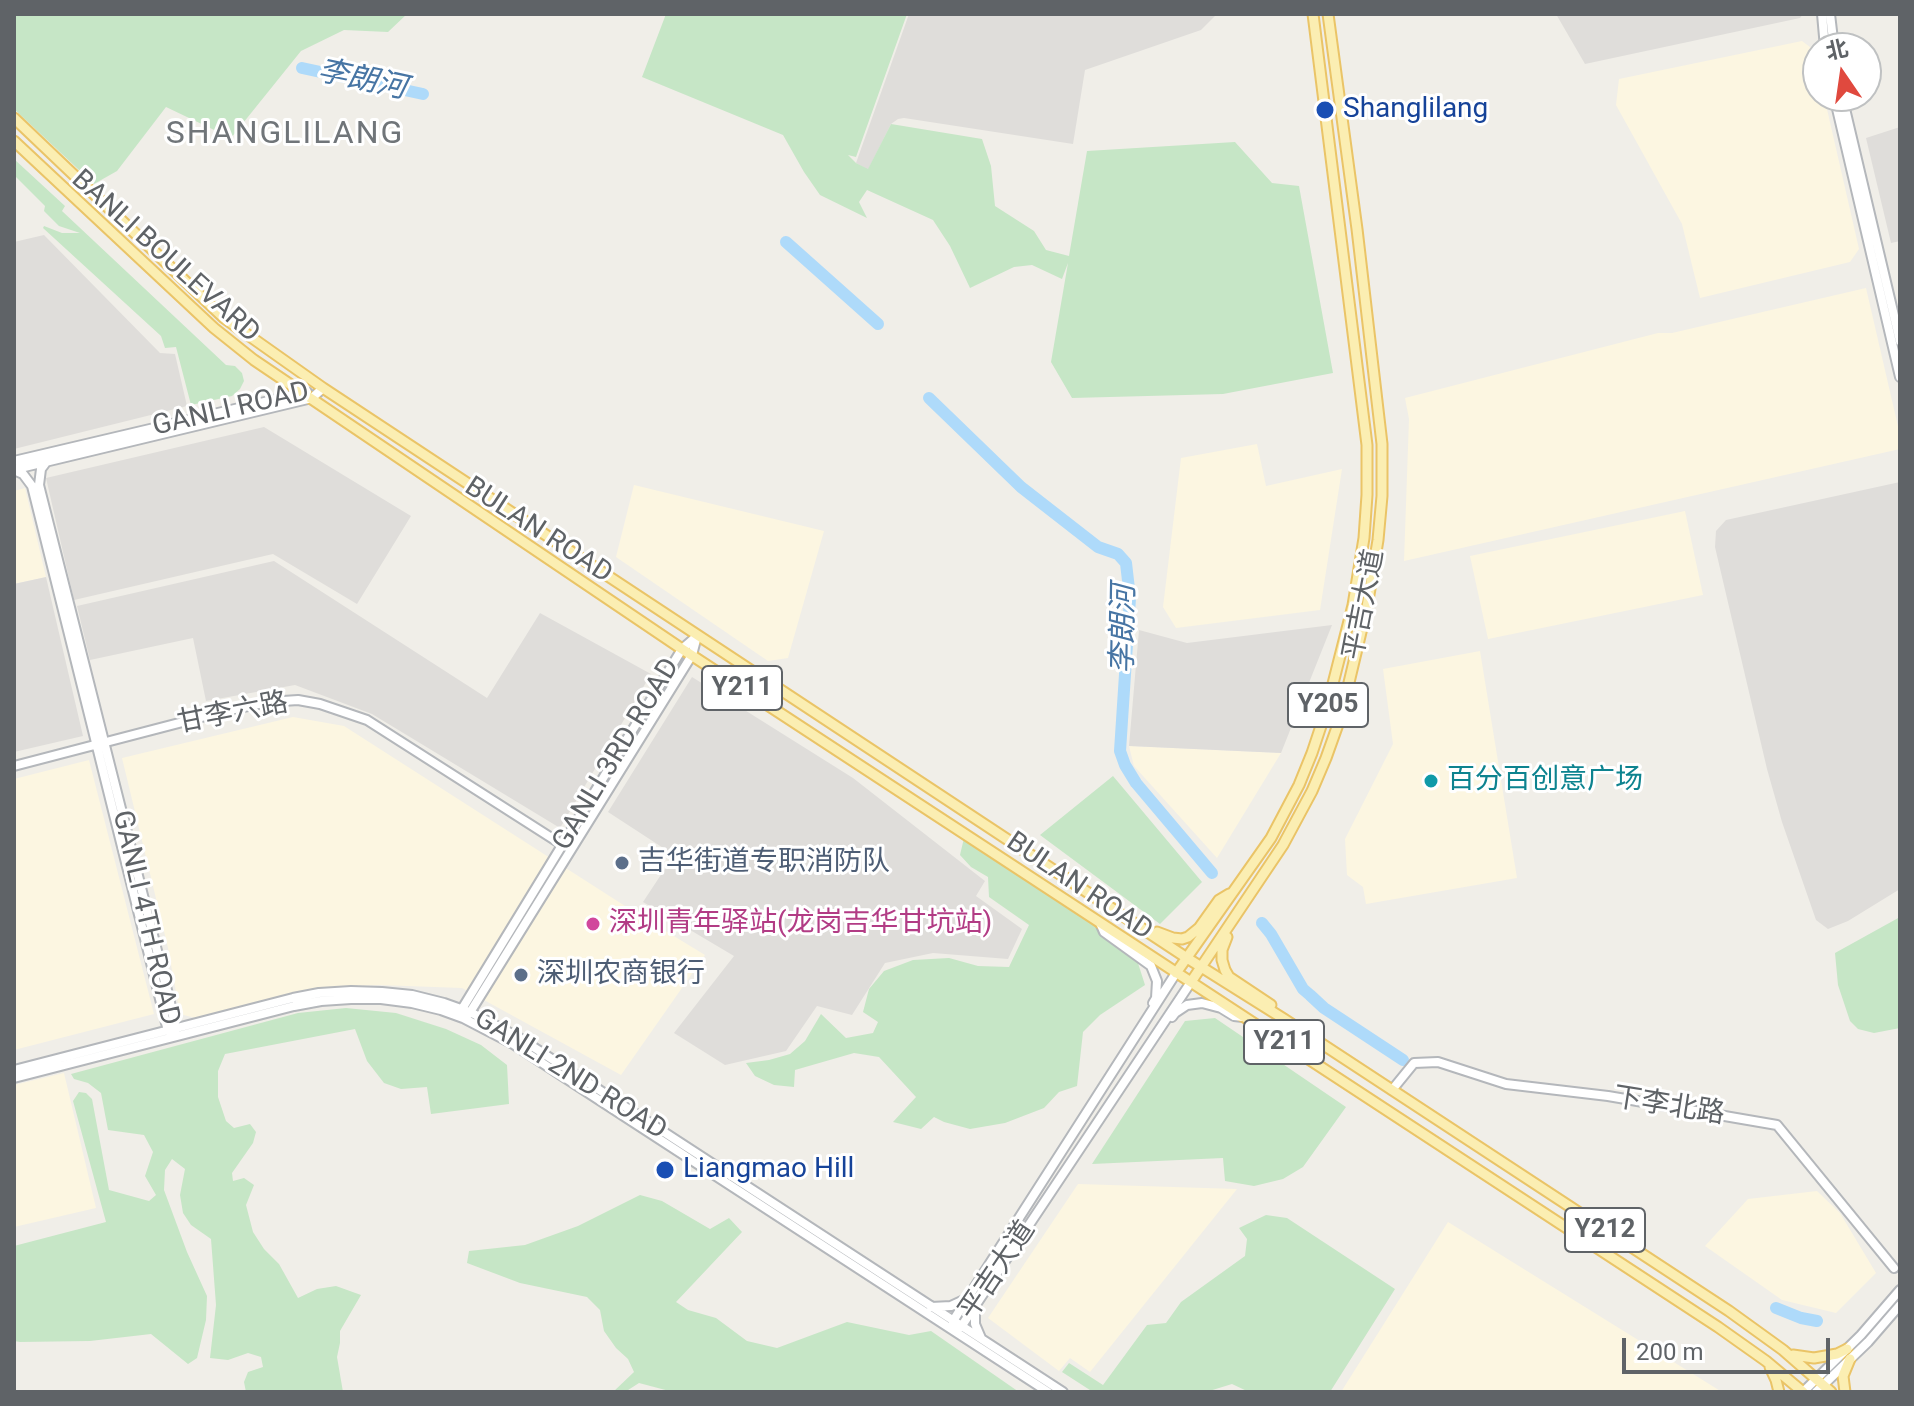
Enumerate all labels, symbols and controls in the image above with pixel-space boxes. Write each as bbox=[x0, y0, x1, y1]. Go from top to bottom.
north arrow bbox=[1802, 32, 1882, 112]
text: 北 bbox=[1823, 35, 1850, 65]
water label: 李朗河 bbox=[314, 54, 410, 108]
place label: Shanglilang bbox=[1343, 93, 1488, 127]
marker: Shanglilang bbox=[1314, 99, 1336, 121]
district label: SHANGLILANG bbox=[166, 116, 404, 154]
street label: BANLI BOULEVARD bbox=[64, 164, 266, 350]
street label: GANLI ROAD bbox=[149, 376, 313, 444]
street label: BULAN ROAD bbox=[458, 471, 618, 591]
street label: 平吉大道 bbox=[1338, 547, 1392, 663]
water label: 李朗河 bbox=[1106, 584, 1144, 674]
street label: GANLI 3RD ROAD bbox=[546, 653, 688, 857]
road number: Y211 bbox=[702, 666, 782, 710]
road number: Y205 bbox=[1288, 683, 1368, 727]
street label: 甘李六路 bbox=[175, 687, 291, 741]
place label: 百分百创意广场 bbox=[1447, 764, 1643, 798]
marker: 百分百创意广场 bbox=[1422, 772, 1440, 790]
street label: GANLI 4TH ROAD bbox=[104, 807, 186, 1029]
street label: BULAN ROAD bbox=[1000, 826, 1158, 948]
place label: 吉华街道专职消防队 bbox=[638, 846, 890, 880]
marker: 吉华街道专职消防队 bbox=[613, 854, 631, 872]
place label: 深圳青年驿站(龙岗吉华甘坑站) bbox=[609, 907, 992, 941]
marker: 深圳青年驿站(龙岗吉华甘坑站) bbox=[584, 915, 602, 933]
place label: 深圳农商银行 bbox=[537, 958, 705, 992]
marker: 深圳农商银行 bbox=[512, 966, 530, 984]
street label: GANLI 2ND ROAD bbox=[467, 1002, 673, 1148]
road number: Y211 bbox=[1244, 1020, 1324, 1064]
street label: 下李北路 bbox=[1611, 1082, 1727, 1132]
place label: Liangmao Hill bbox=[683, 1153, 854, 1187]
marker: Liangmao Hill bbox=[654, 1159, 676, 1181]
road number: Y212 bbox=[1565, 1208, 1645, 1252]
street label: 平吉大道 bbox=[953, 1215, 1043, 1327]
scale bar bbox=[1626, 1322, 1834, 1372]
text: 200 m bbox=[1636, 1338, 1703, 1366]

